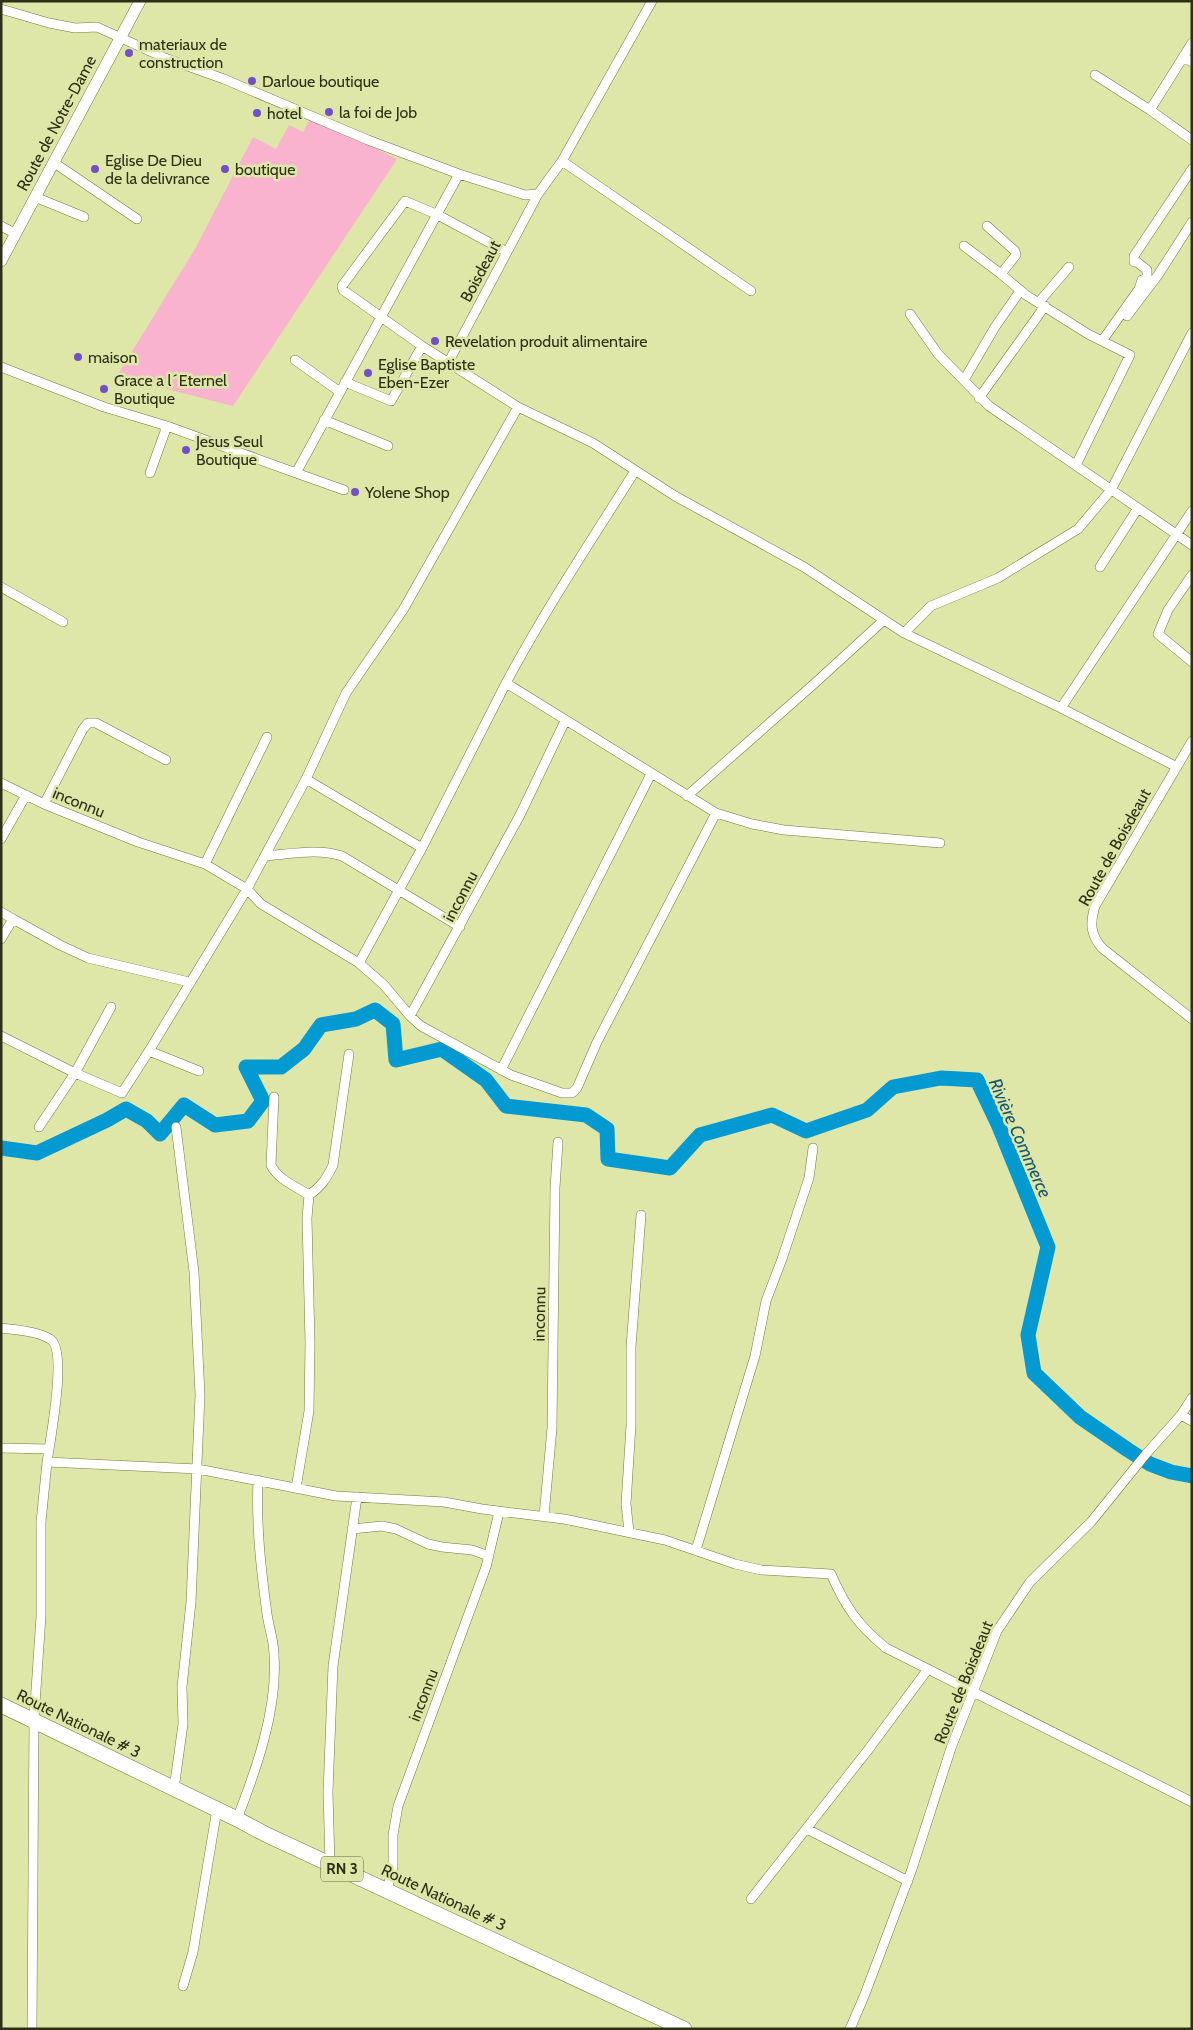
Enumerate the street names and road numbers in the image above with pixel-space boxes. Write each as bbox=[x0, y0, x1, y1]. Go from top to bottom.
street label: Route de Notre-Dame bbox=[13, 52, 100, 194]
street label: Boisdeaut bbox=[456, 237, 505, 305]
street label: inconnu bbox=[50, 783, 108, 821]
street label: Route de Boisdeaut bbox=[1074, 785, 1155, 909]
street label: inconnu bbox=[439, 868, 482, 925]
street label: inconnu bbox=[530, 1287, 549, 1341]
street label: Route de Boisdeaut bbox=[930, 1617, 997, 1747]
street label: inconnu bbox=[405, 1666, 442, 1724]
street label: Route Nationale # 3 bbox=[14, 1685, 144, 1762]
road number: RN 3 bbox=[321, 1856, 363, 1882]
street label: Route Nationale # 3 bbox=[378, 1860, 509, 1935]

